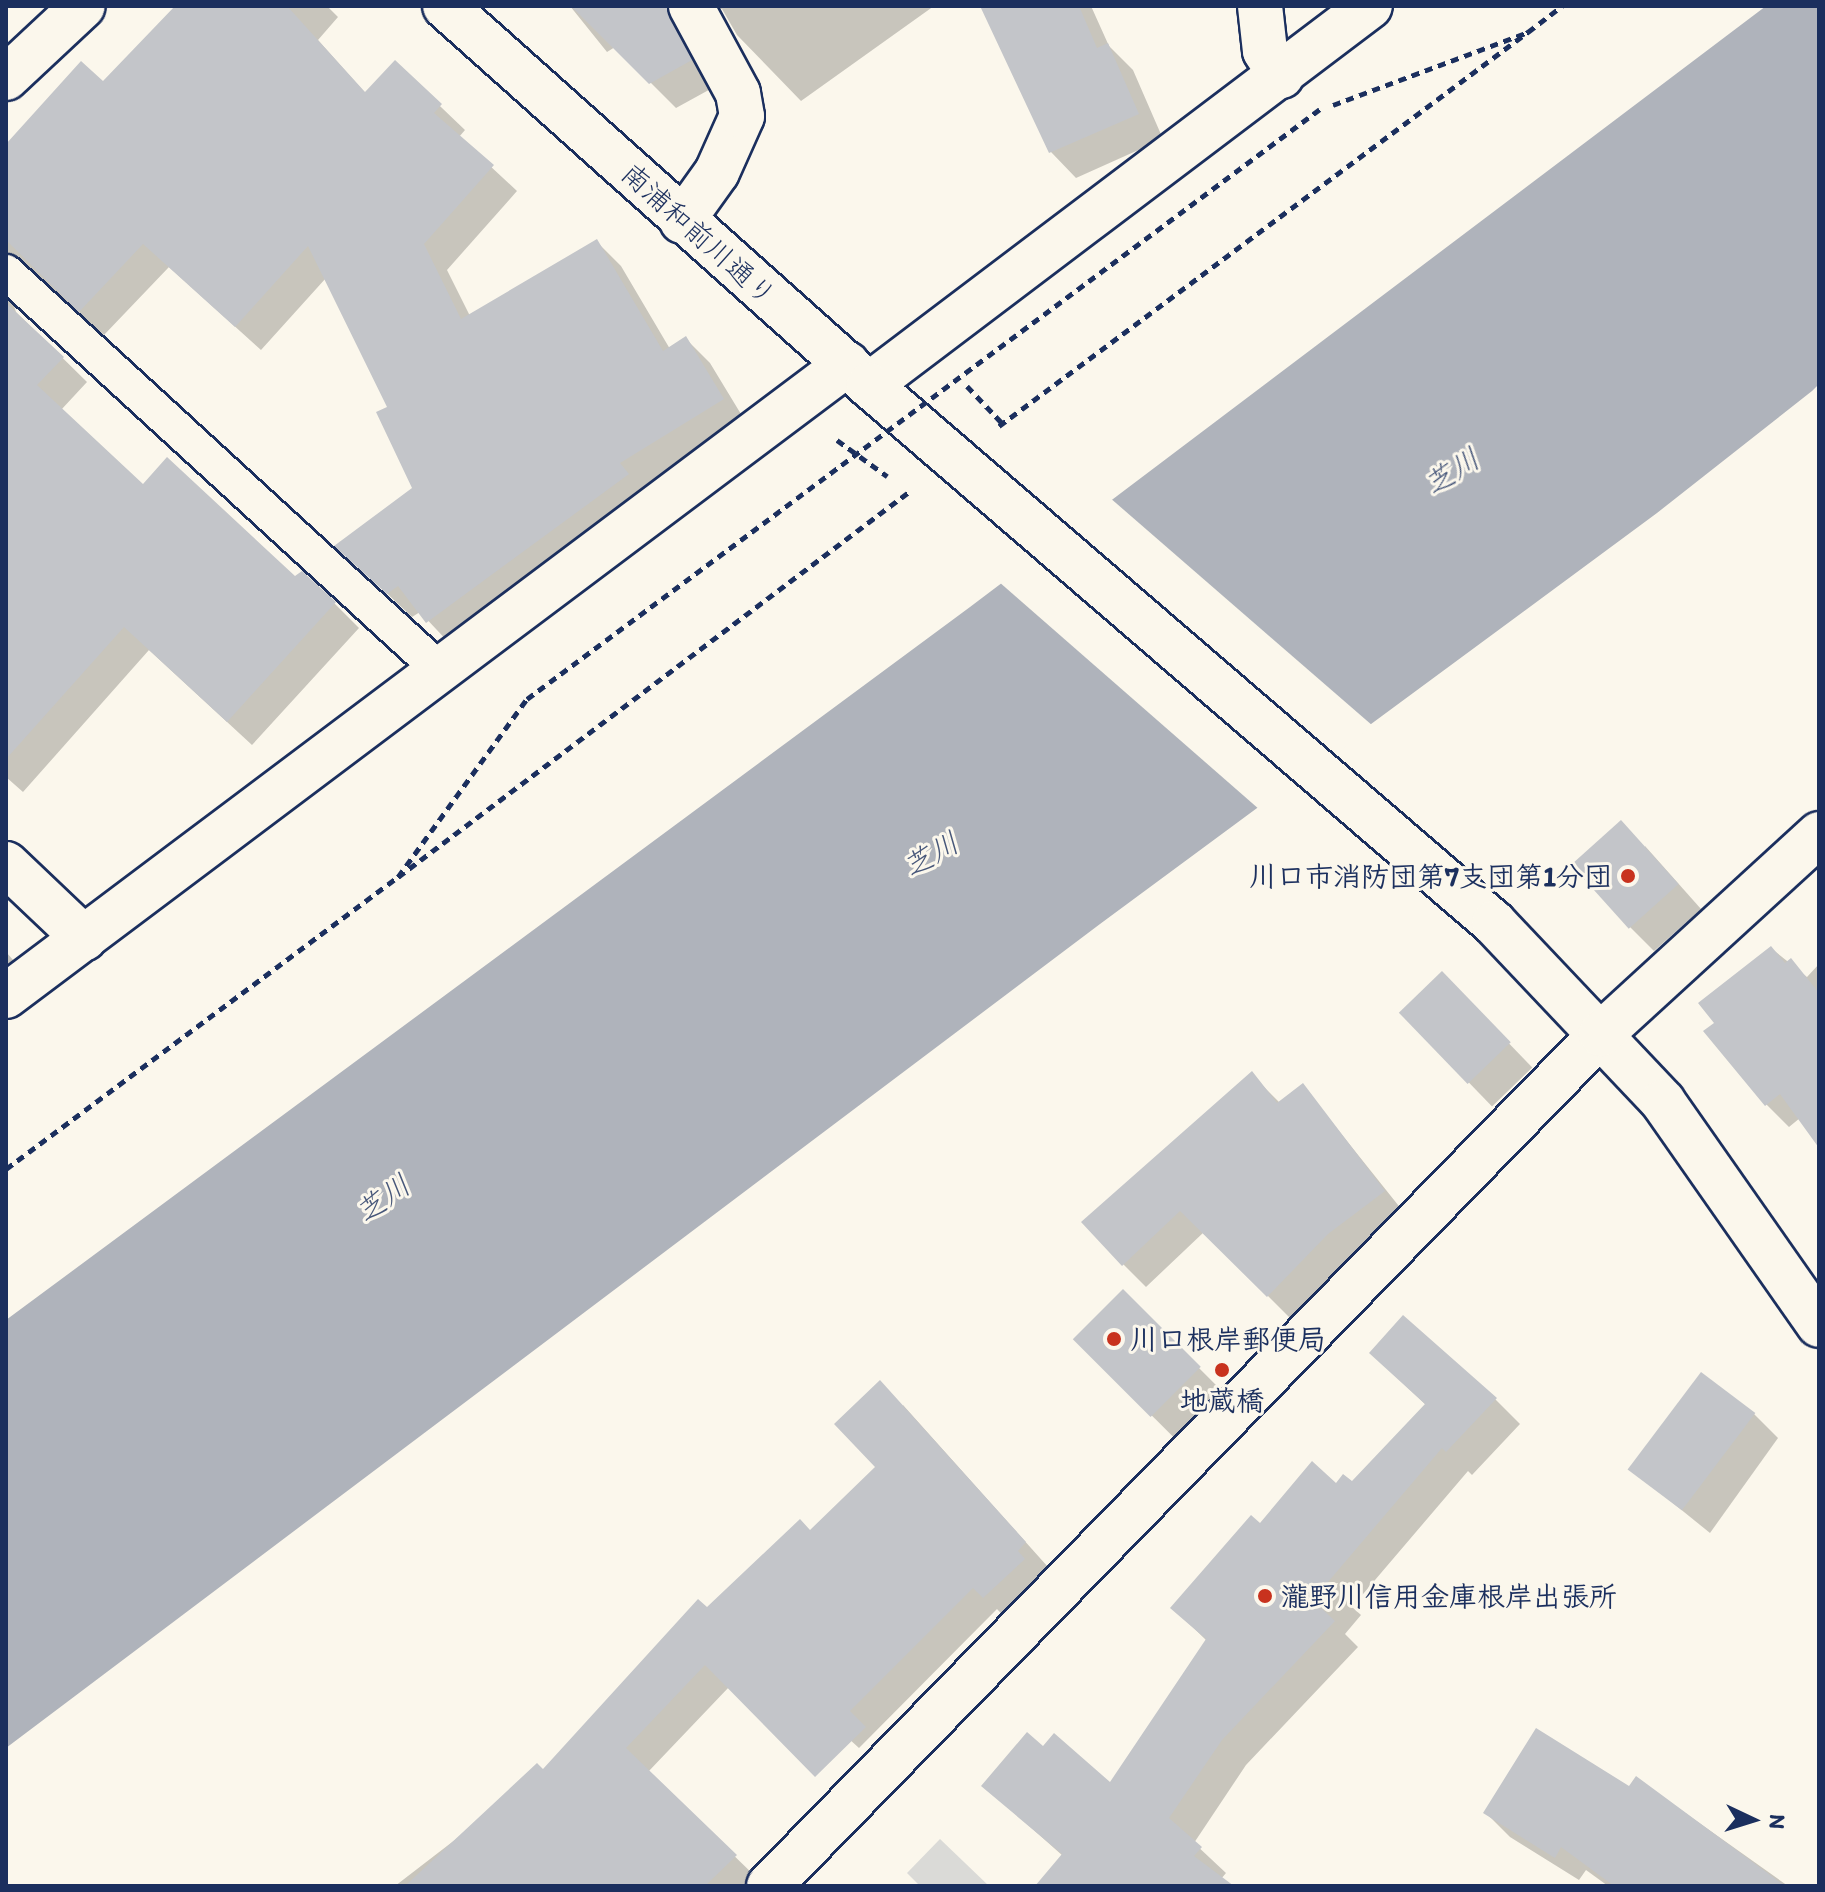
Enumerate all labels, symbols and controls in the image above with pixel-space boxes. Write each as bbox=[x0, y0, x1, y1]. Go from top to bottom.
street label: 南浦和前川通り bbox=[615, 156, 783, 312]
water label: 芝川 bbox=[1417, 441, 1487, 503]
water label: 芝川 bbox=[896, 824, 966, 886]
place label: 川口市消防団第7支団第1分団 bbox=[1249, 859, 1612, 893]
marker: 川口市消防団第7支団第1分団 bbox=[1619, 867, 1637, 885]
water label: 芝川 bbox=[348, 1167, 418, 1231]
place label: 川口根岸郵便局 bbox=[1130, 1322, 1326, 1356]
marker: 川口根岸郵便局 bbox=[1105, 1330, 1123, 1348]
marker: 地蔵橋 bbox=[1213, 1361, 1231, 1379]
place label: 地蔵橋 bbox=[1180, 1383, 1264, 1417]
place label: 瀧野川信用金庫根岸出張所 bbox=[1281, 1579, 1617, 1613]
marker: 瀧野川信用金庫根岸出張所 bbox=[1256, 1587, 1274, 1605]
north arrow bbox=[1713, 1780, 1793, 1860]
text: N bbox=[1763, 1813, 1791, 1830]

